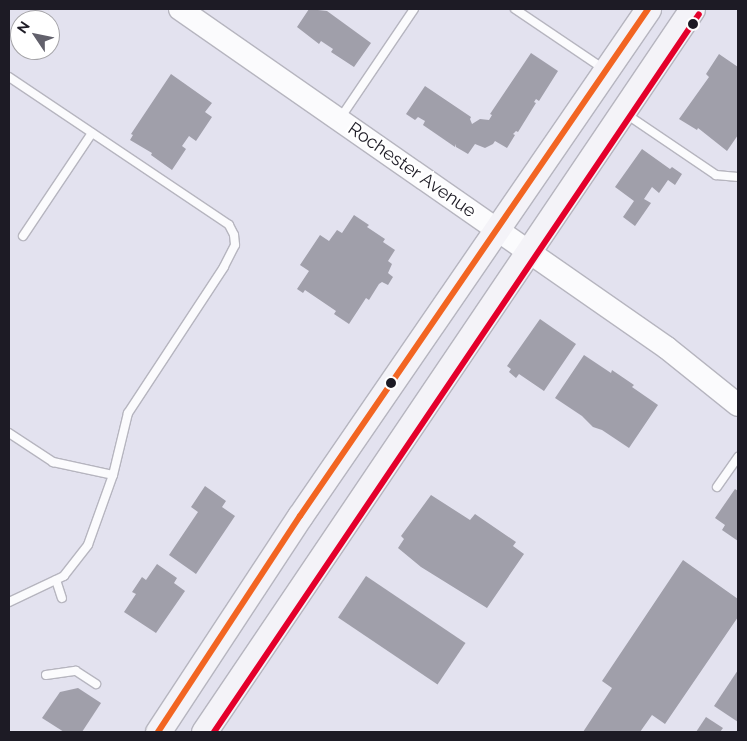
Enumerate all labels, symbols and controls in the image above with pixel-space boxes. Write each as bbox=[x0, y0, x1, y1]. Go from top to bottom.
north arrow bbox=[10, 10, 60, 60]
text: N bbox=[14, 18, 33, 36]
unlabelled marker bbox=[688, 19, 698, 29]
street label: Rochester Avenue bbox=[343, 117, 481, 223]
unlabelled marker bbox=[386, 378, 396, 388]

